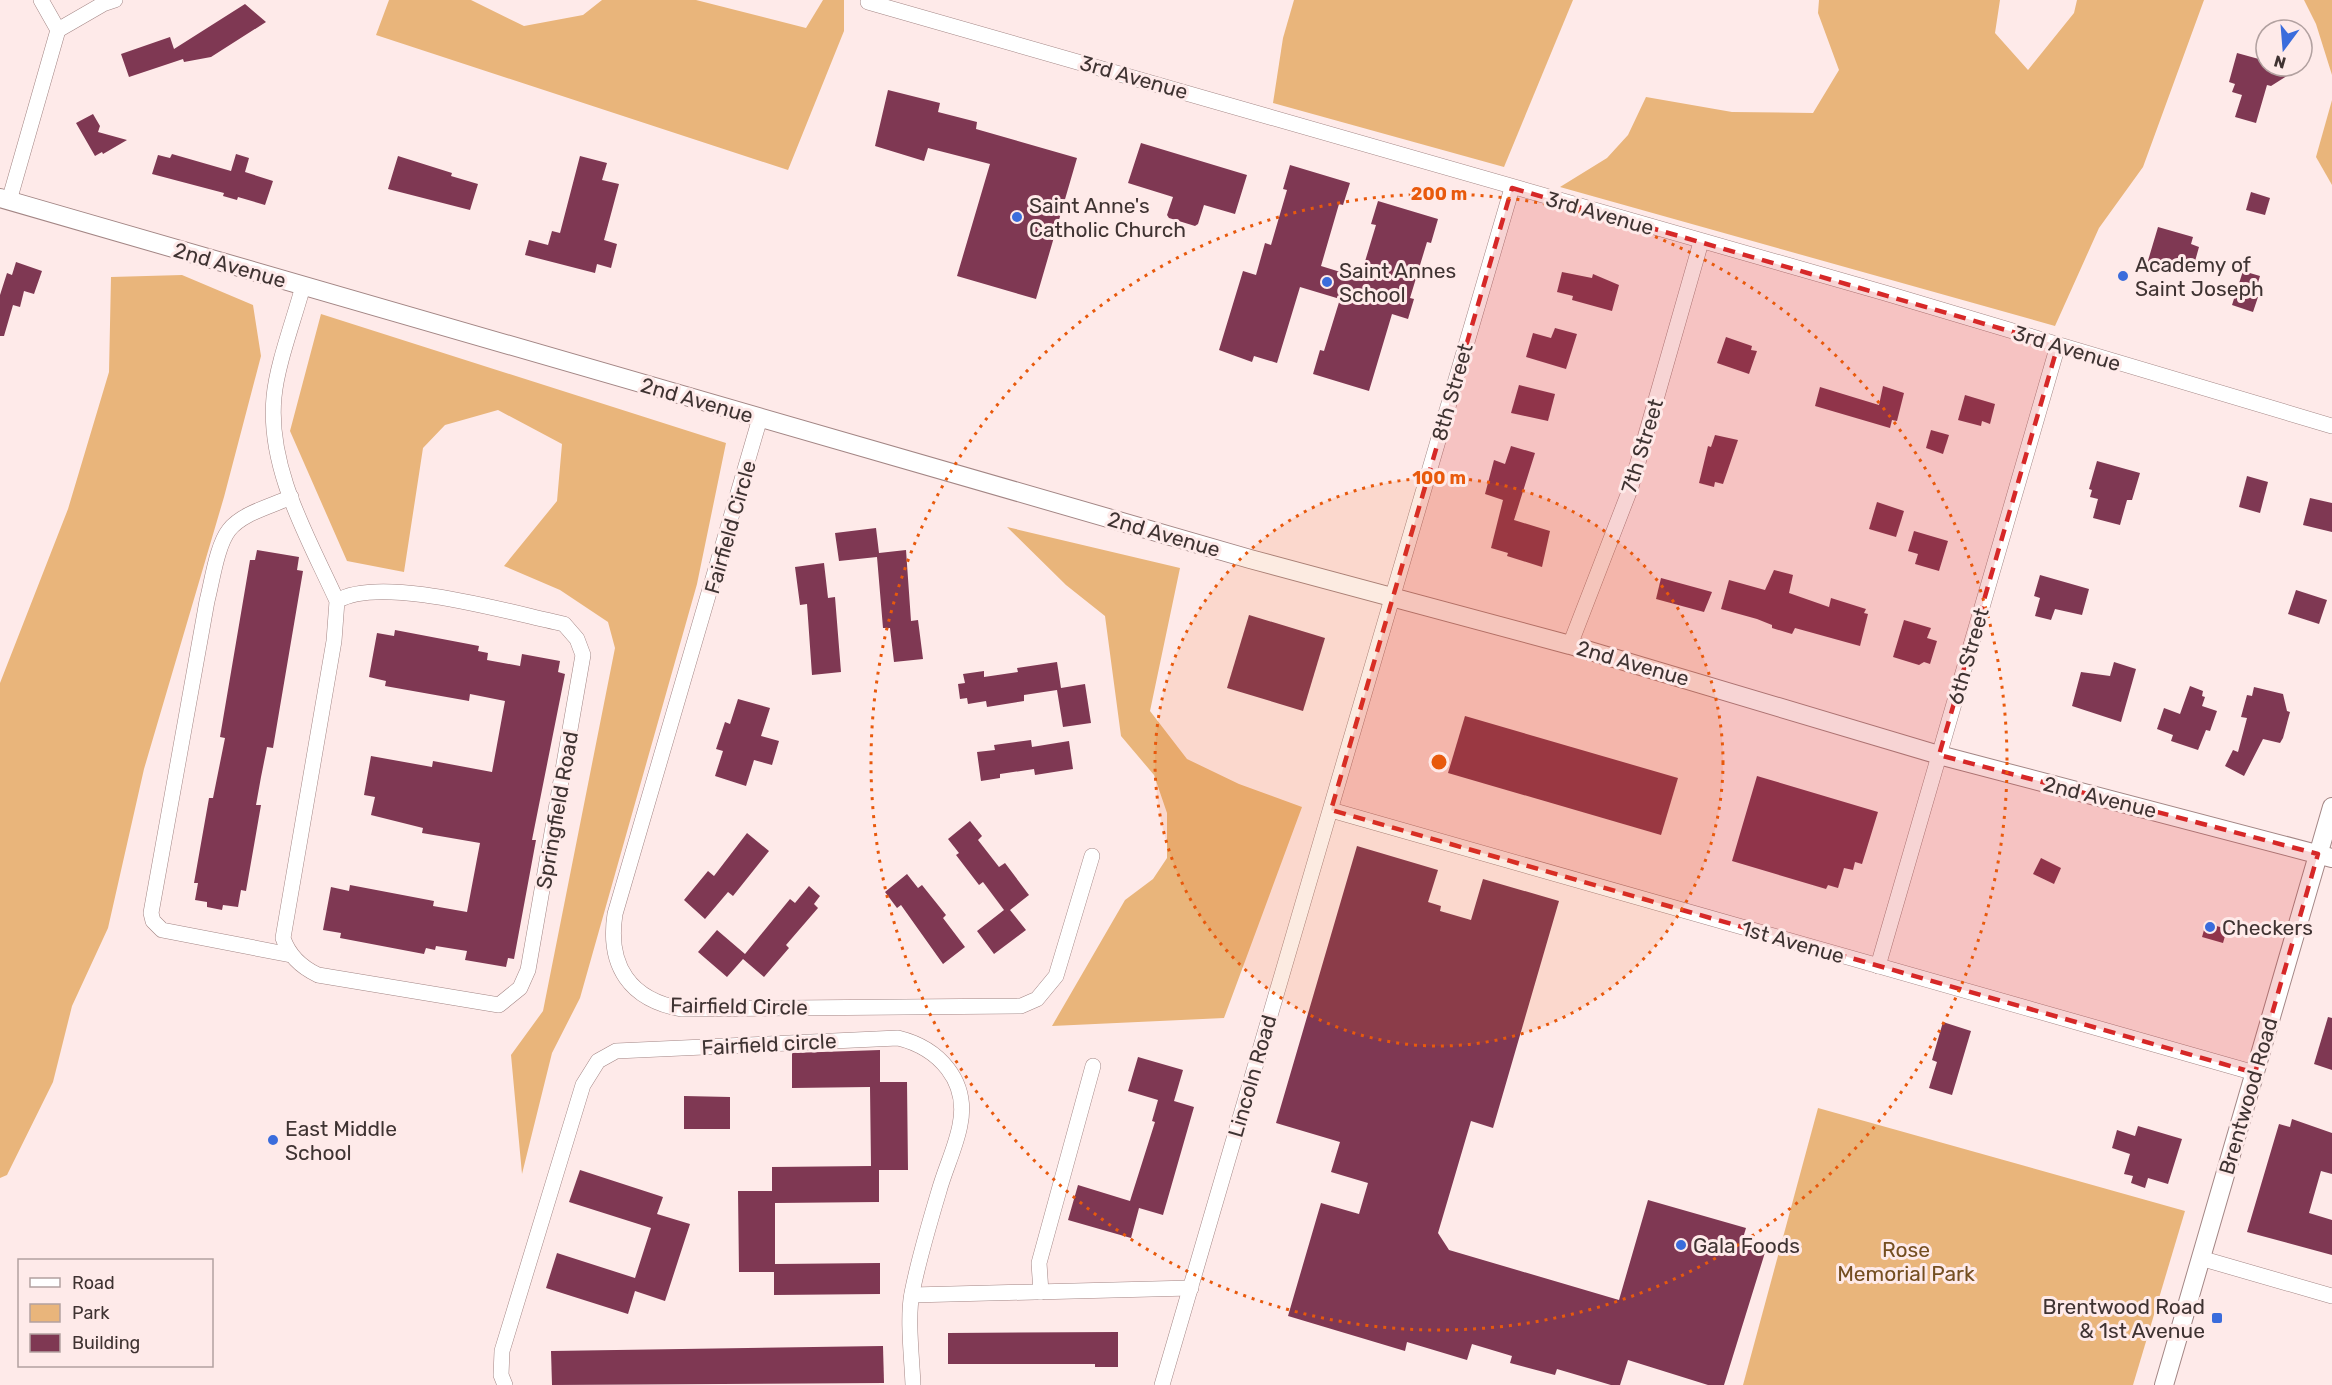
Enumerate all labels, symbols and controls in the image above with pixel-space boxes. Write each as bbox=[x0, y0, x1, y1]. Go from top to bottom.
north arrow bbox=[2254, 18, 2314, 78]
street label: 3rd Avenue bbox=[1077, 50, 1191, 104]
text: N bbox=[2272, 51, 2288, 73]
text: 200 m bbox=[1411, 183, 1467, 205]
street label: 3rd Avenue bbox=[1543, 186, 1657, 240]
place label: Saint Anne's Catholic Church bbox=[1029, 193, 1186, 242]
marker: Saint Anne's Catholic Church bbox=[1010, 210, 1024, 224]
street label: 2nd Avenue bbox=[171, 237, 289, 293]
place label: Academy of Saint Joseph bbox=[2135, 252, 2264, 301]
place label: Saint Annes School bbox=[1339, 258, 1456, 307]
marker: Academy of Saint Joseph bbox=[2116, 269, 2130, 283]
marker: Saint Annes School bbox=[1320, 275, 1334, 289]
street label: 3rd Avenue bbox=[2010, 320, 2124, 376]
street label: 8th Street bbox=[1426, 340, 1478, 444]
street label: 2nd Avenue bbox=[638, 372, 756, 428]
street label: 7th Street bbox=[1616, 396, 1668, 496]
street label: Fairfield Circle bbox=[699, 457, 761, 597]
text: 100 m bbox=[1412, 467, 1466, 489]
street label: 2nd Avenue bbox=[1105, 506, 1223, 562]
street label: 6th Street bbox=[1942, 605, 1994, 707]
street label: 2nd Avenue bbox=[1574, 635, 1692, 691]
street label: Springfield Road bbox=[531, 729, 583, 891]
centre of rings bbox=[1429, 752, 1449, 772]
street label: 2nd Avenue bbox=[2041, 771, 2159, 823]
street label: 1st Avenue bbox=[1739, 915, 1847, 969]
place label: Checkers bbox=[2222, 915, 2313, 940]
marker: Checkers bbox=[2203, 920, 2217, 934]
street label: Fairfield Circle bbox=[670, 992, 808, 1020]
street label: Lincoln Road bbox=[1223, 1012, 1281, 1140]
street label: Brentwood Road bbox=[2214, 1014, 2282, 1178]
street label: Fairfield circle bbox=[701, 1028, 837, 1060]
place label: East Middle School bbox=[285, 1116, 397, 1165]
marker: East Middle School bbox=[266, 1133, 280, 1147]
place label: Gala Foods bbox=[1693, 1233, 1800, 1258]
park label: Rose Memorial Park bbox=[1837, 1237, 1975, 1286]
marker: Gala Foods bbox=[1674, 1238, 1688, 1252]
legend bbox=[18, 1259, 213, 1367]
text: Road bbox=[72, 1272, 115, 1294]
place label: Brentwood Road & 1st Avenue bbox=[2043, 1294, 2205, 1343]
text: Park bbox=[72, 1302, 110, 1324]
marker: Brentwood Road & 1st Avenue bbox=[2210, 1311, 2224, 1325]
text: Building bbox=[72, 1332, 140, 1354]

